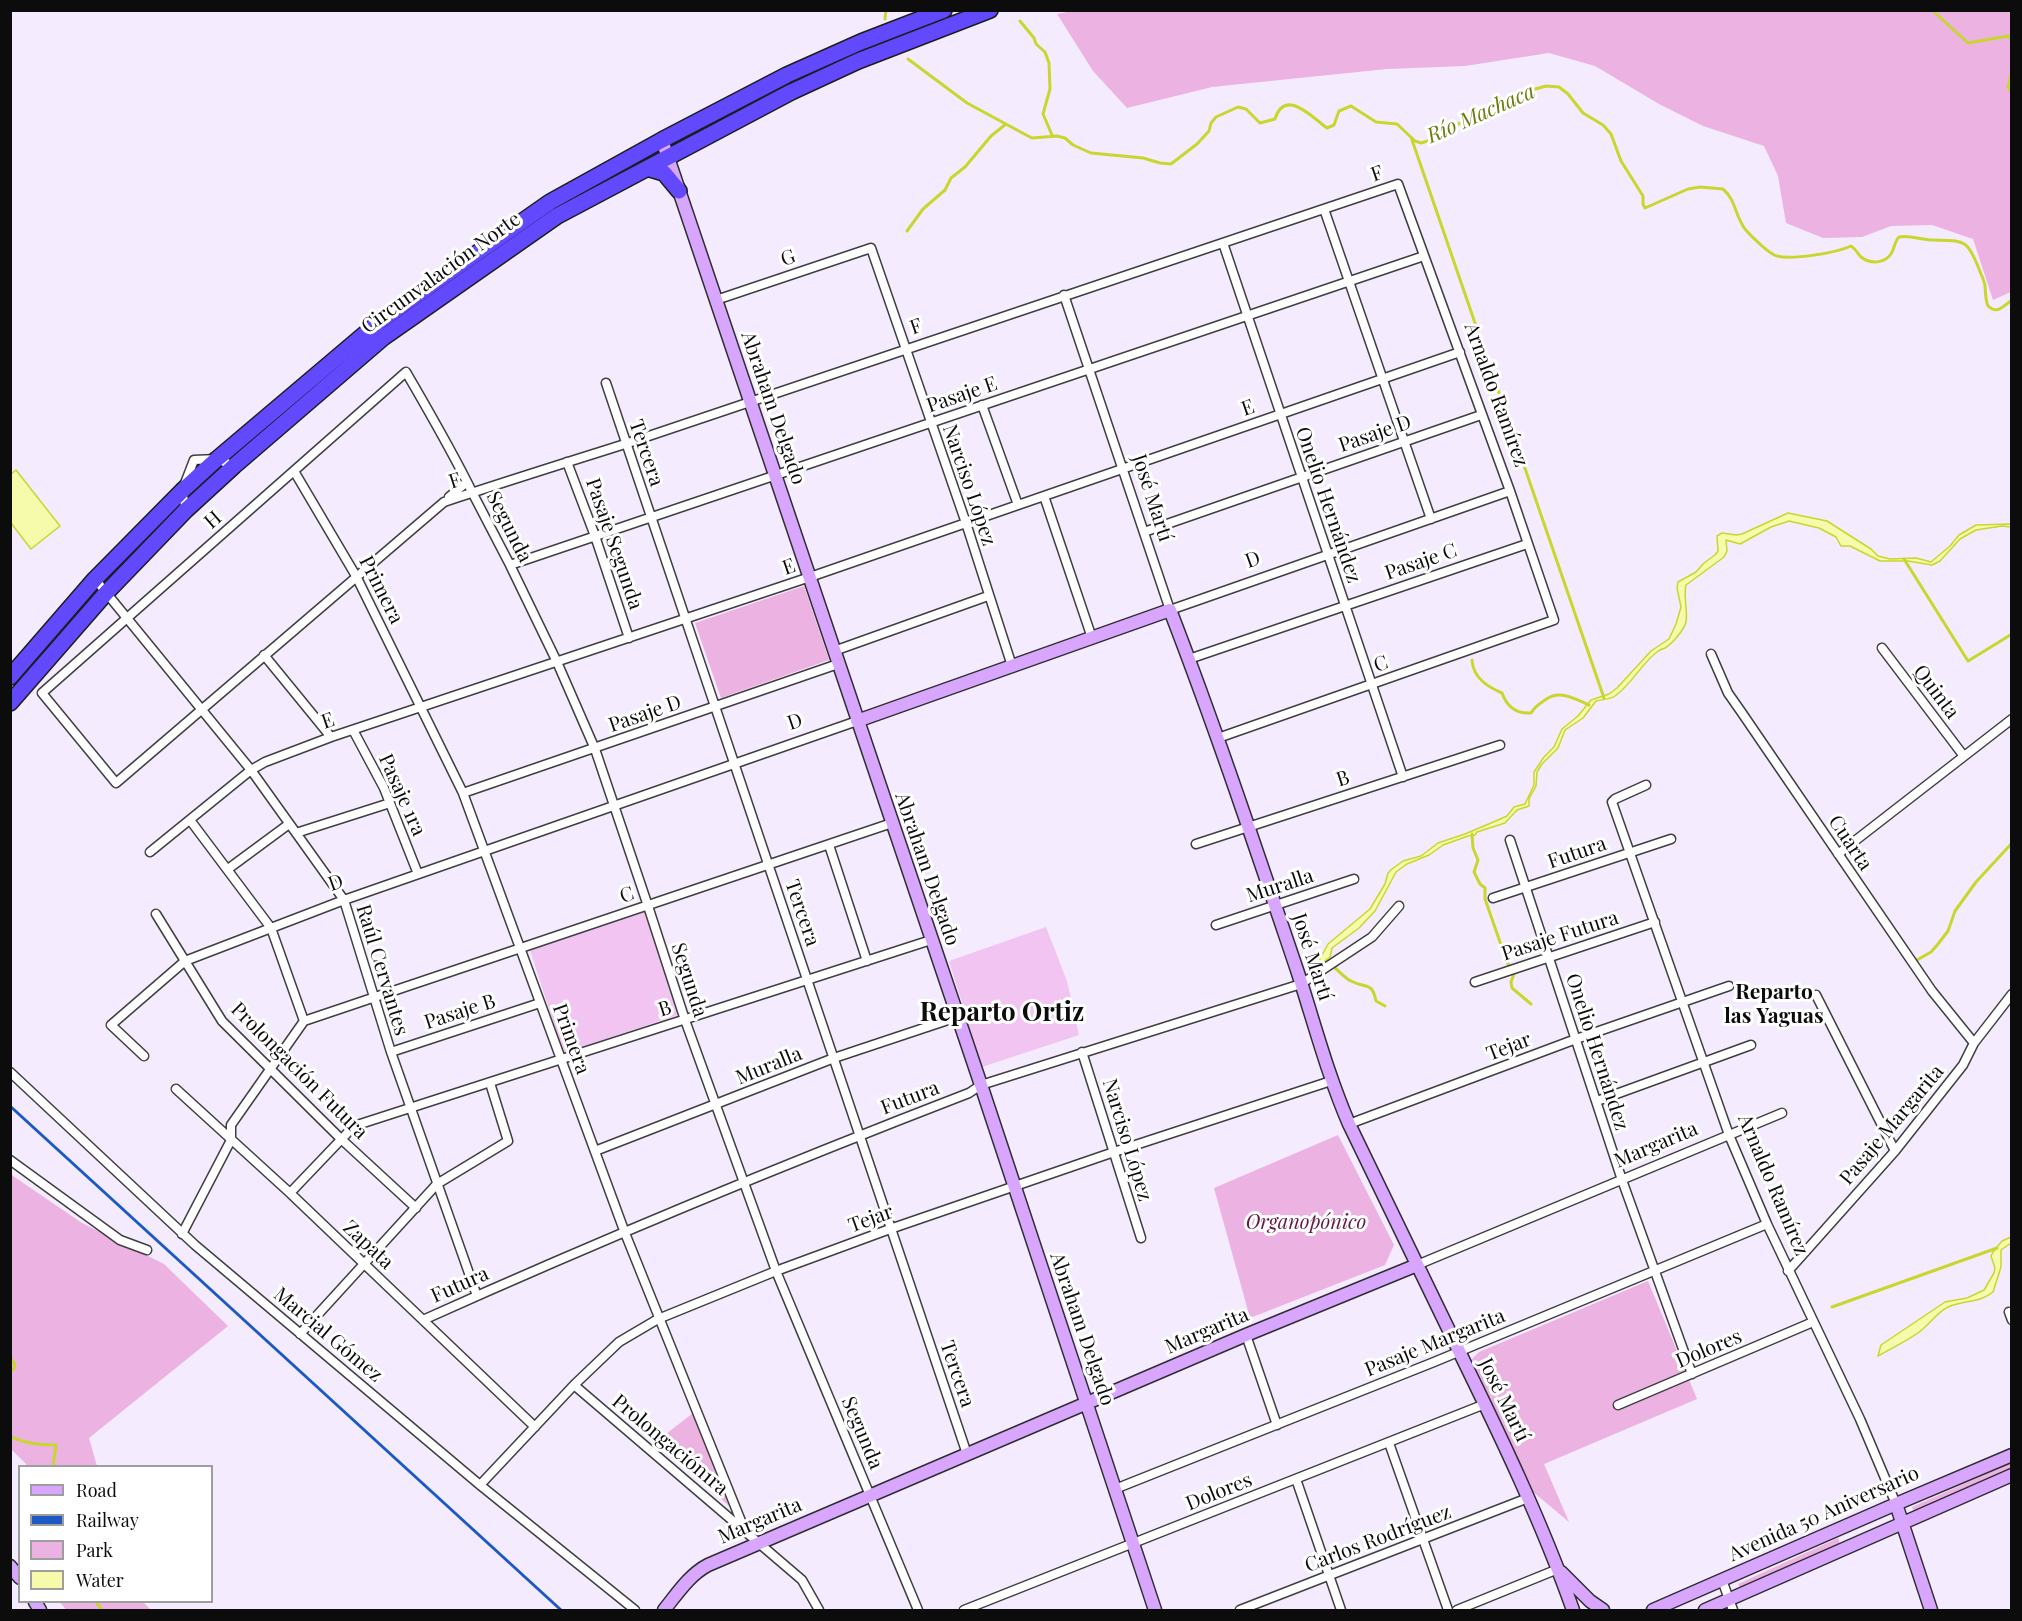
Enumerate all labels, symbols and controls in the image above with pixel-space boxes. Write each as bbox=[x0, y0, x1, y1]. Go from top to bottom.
water label: Río Machaca bbox=[1423, 79, 1539, 149]
street label: F bbox=[1368, 161, 1386, 187]
street label: Circunvalación Norte bbox=[357, 207, 525, 339]
street label: G bbox=[777, 244, 799, 272]
street label: F bbox=[907, 314, 925, 340]
street label: Arnaldo Ramírez bbox=[1459, 320, 1533, 470]
street label: Abraham Delgado bbox=[736, 328, 810, 488]
street label: Pasaje E bbox=[924, 372, 1000, 418]
street label: E bbox=[1238, 395, 1258, 421]
street label: Pasaje D bbox=[1335, 410, 1415, 458]
street label: Tercera bbox=[623, 417, 669, 489]
street label: Narciso López bbox=[937, 421, 1001, 549]
street label: Onelio Hernández bbox=[1290, 424, 1366, 586]
street label: José Martí bbox=[1127, 451, 1177, 545]
street label: F bbox=[446, 468, 464, 494]
street label: Pasaje Segunda bbox=[580, 475, 648, 613]
street label: Segunda bbox=[481, 487, 537, 567]
street label: H bbox=[199, 506, 227, 534]
street label: Pasaje C bbox=[1382, 539, 1460, 585]
street label: D bbox=[1242, 546, 1264, 574]
street label: Primera bbox=[354, 552, 408, 628]
street label: E bbox=[779, 554, 799, 580]
street label: C bbox=[1371, 650, 1391, 678]
street label: Quinta bbox=[1908, 660, 1964, 724]
street label: Pasaje D bbox=[605, 690, 685, 738]
street label: E bbox=[318, 708, 338, 734]
street label: D bbox=[784, 708, 806, 736]
street label: Pasaje 1ra bbox=[373, 750, 431, 840]
street label: B bbox=[1333, 766, 1353, 792]
street label: Abraham Delgado bbox=[890, 789, 964, 949]
street label: Cuarta bbox=[1823, 811, 1877, 875]
street label: Futura bbox=[1544, 832, 1610, 874]
street label: Muralla bbox=[1243, 864, 1317, 908]
street label: D bbox=[325, 869, 347, 897]
street label: Tercera bbox=[779, 877, 825, 949]
street label: C bbox=[617, 881, 637, 909]
street label: Raúl Cervantes bbox=[351, 902, 413, 1038]
street label: Pasaje Futura bbox=[1499, 906, 1621, 966]
street label: José Martí bbox=[1287, 910, 1337, 1004]
street label: Segunda bbox=[666, 940, 712, 1020]
street label: Onelio Hernández bbox=[1560, 971, 1634, 1133]
district label: Reparto las Yaguas bbox=[1724, 979, 1824, 1029]
street label: Pasaje B bbox=[421, 989, 499, 1035]
street label: B bbox=[655, 996, 675, 1022]
district label: Reparto Ortiz bbox=[920, 997, 1084, 1029]
street label: Prolongación Futura bbox=[226, 998, 372, 1144]
street label: Primera bbox=[547, 1001, 595, 1077]
street label: Tejar bbox=[1483, 1028, 1535, 1066]
street label: Muralla bbox=[732, 1042, 806, 1090]
street label: Pasaje Margarita bbox=[1835, 1060, 1949, 1190]
street label: Futura bbox=[877, 1076, 943, 1120]
street label: Narciso López bbox=[1097, 1076, 1157, 1204]
street label: Arnaldo Ramírez bbox=[1732, 1111, 1814, 1259]
street label: Margarita bbox=[1611, 1117, 1701, 1173]
street label: Tejar bbox=[845, 1200, 897, 1238]
park label: Organopónico bbox=[1246, 1211, 1366, 1235]
street label: Zapata bbox=[338, 1216, 398, 1274]
street label: Abraham Delgado bbox=[1045, 1249, 1119, 1409]
street label: Futura bbox=[427, 1262, 493, 1308]
street label: Marcial Gómez bbox=[269, 1283, 387, 1387]
street label: Margarita bbox=[1162, 1303, 1252, 1359]
street label: Pasaje Margarita bbox=[1361, 1304, 1509, 1382]
street label: Dolores bbox=[1672, 1324, 1746, 1374]
street label: Tercera bbox=[934, 1338, 980, 1410]
street label: José Martí bbox=[1473, 1354, 1535, 1446]
street label: Prolongación1ra bbox=[607, 1389, 733, 1501]
street label: Segunda bbox=[836, 1393, 888, 1473]
street label: Avenida 50 Aniversario bbox=[1725, 1461, 1923, 1567]
legend bbox=[18, 1465, 213, 1603]
street label: Dolores bbox=[1182, 1468, 1256, 1516]
text: Road bbox=[76, 1478, 117, 1502]
street label: Margarita bbox=[715, 1493, 805, 1549]
street label: Carlos Rodríguez bbox=[1301, 1500, 1455, 1578]
text: Railway bbox=[76, 1508, 139, 1532]
text: Park bbox=[76, 1538, 113, 1562]
text: Water bbox=[76, 1568, 124, 1592]

